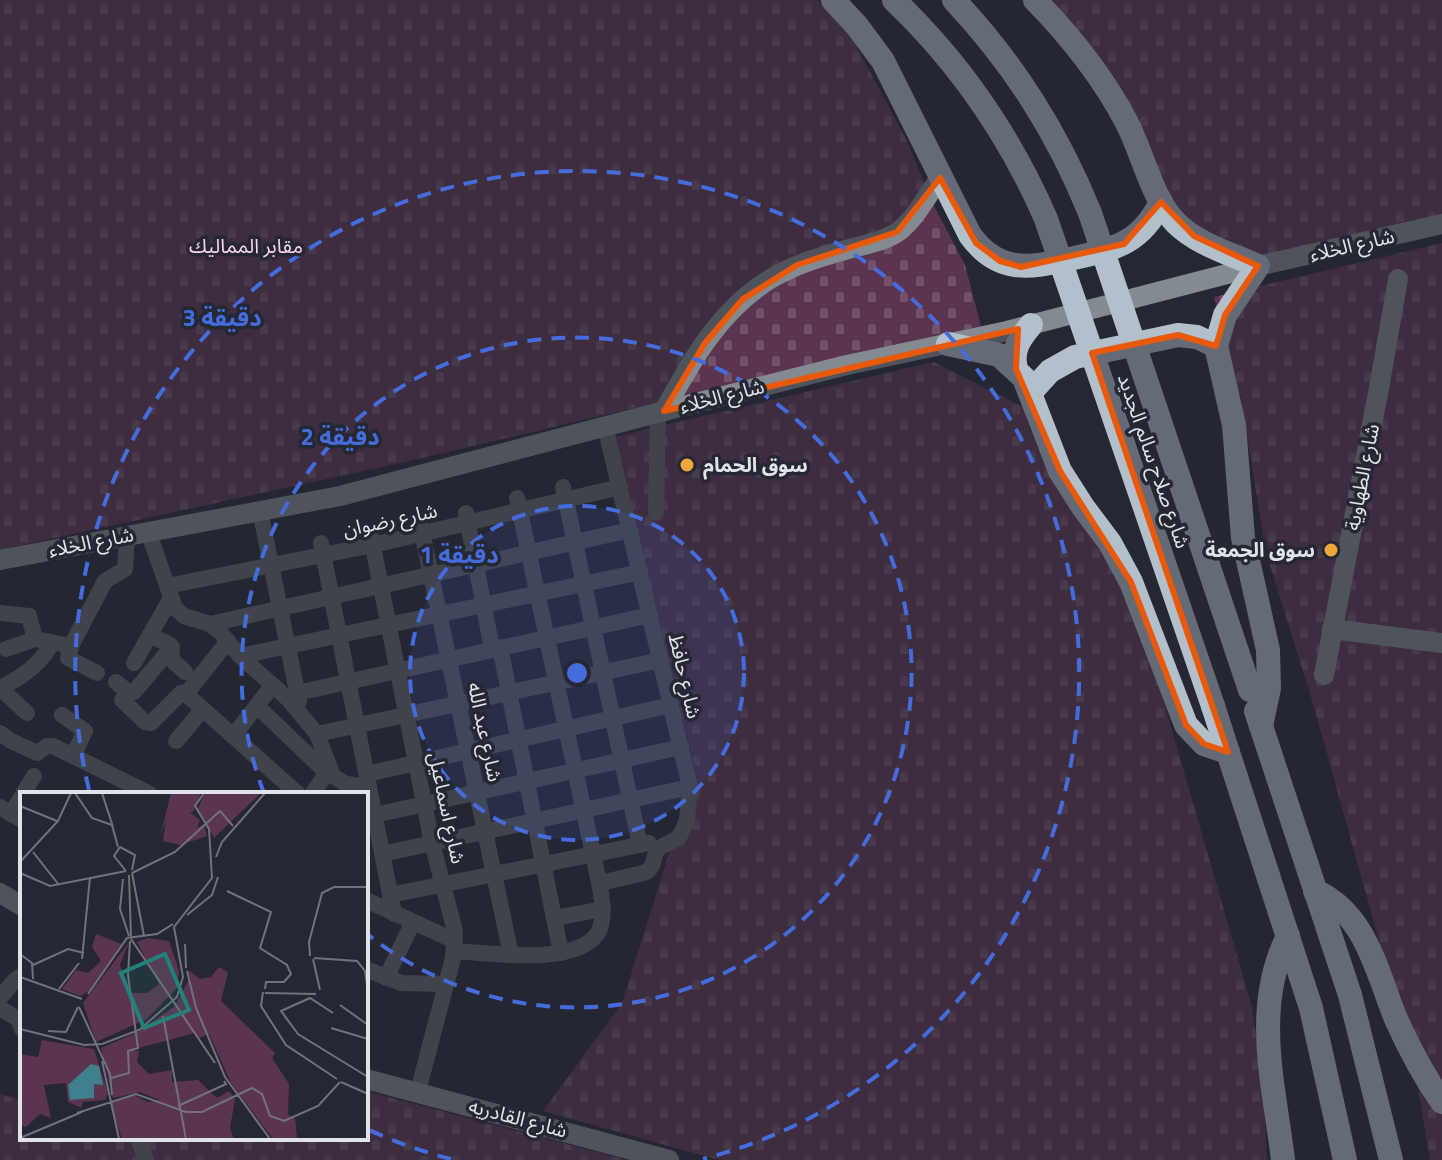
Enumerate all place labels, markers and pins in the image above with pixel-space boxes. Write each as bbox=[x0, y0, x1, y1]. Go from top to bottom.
place label: سوق الحمام bbox=[703, 449, 808, 480]
marker: سوق الحمام bbox=[678, 456, 696, 474]
place label: سوق الجمعة bbox=[1205, 534, 1315, 565]
marker: سوق الجمعة bbox=[1322, 541, 1340, 559]
centre of rings bbox=[563, 659, 591, 687]

